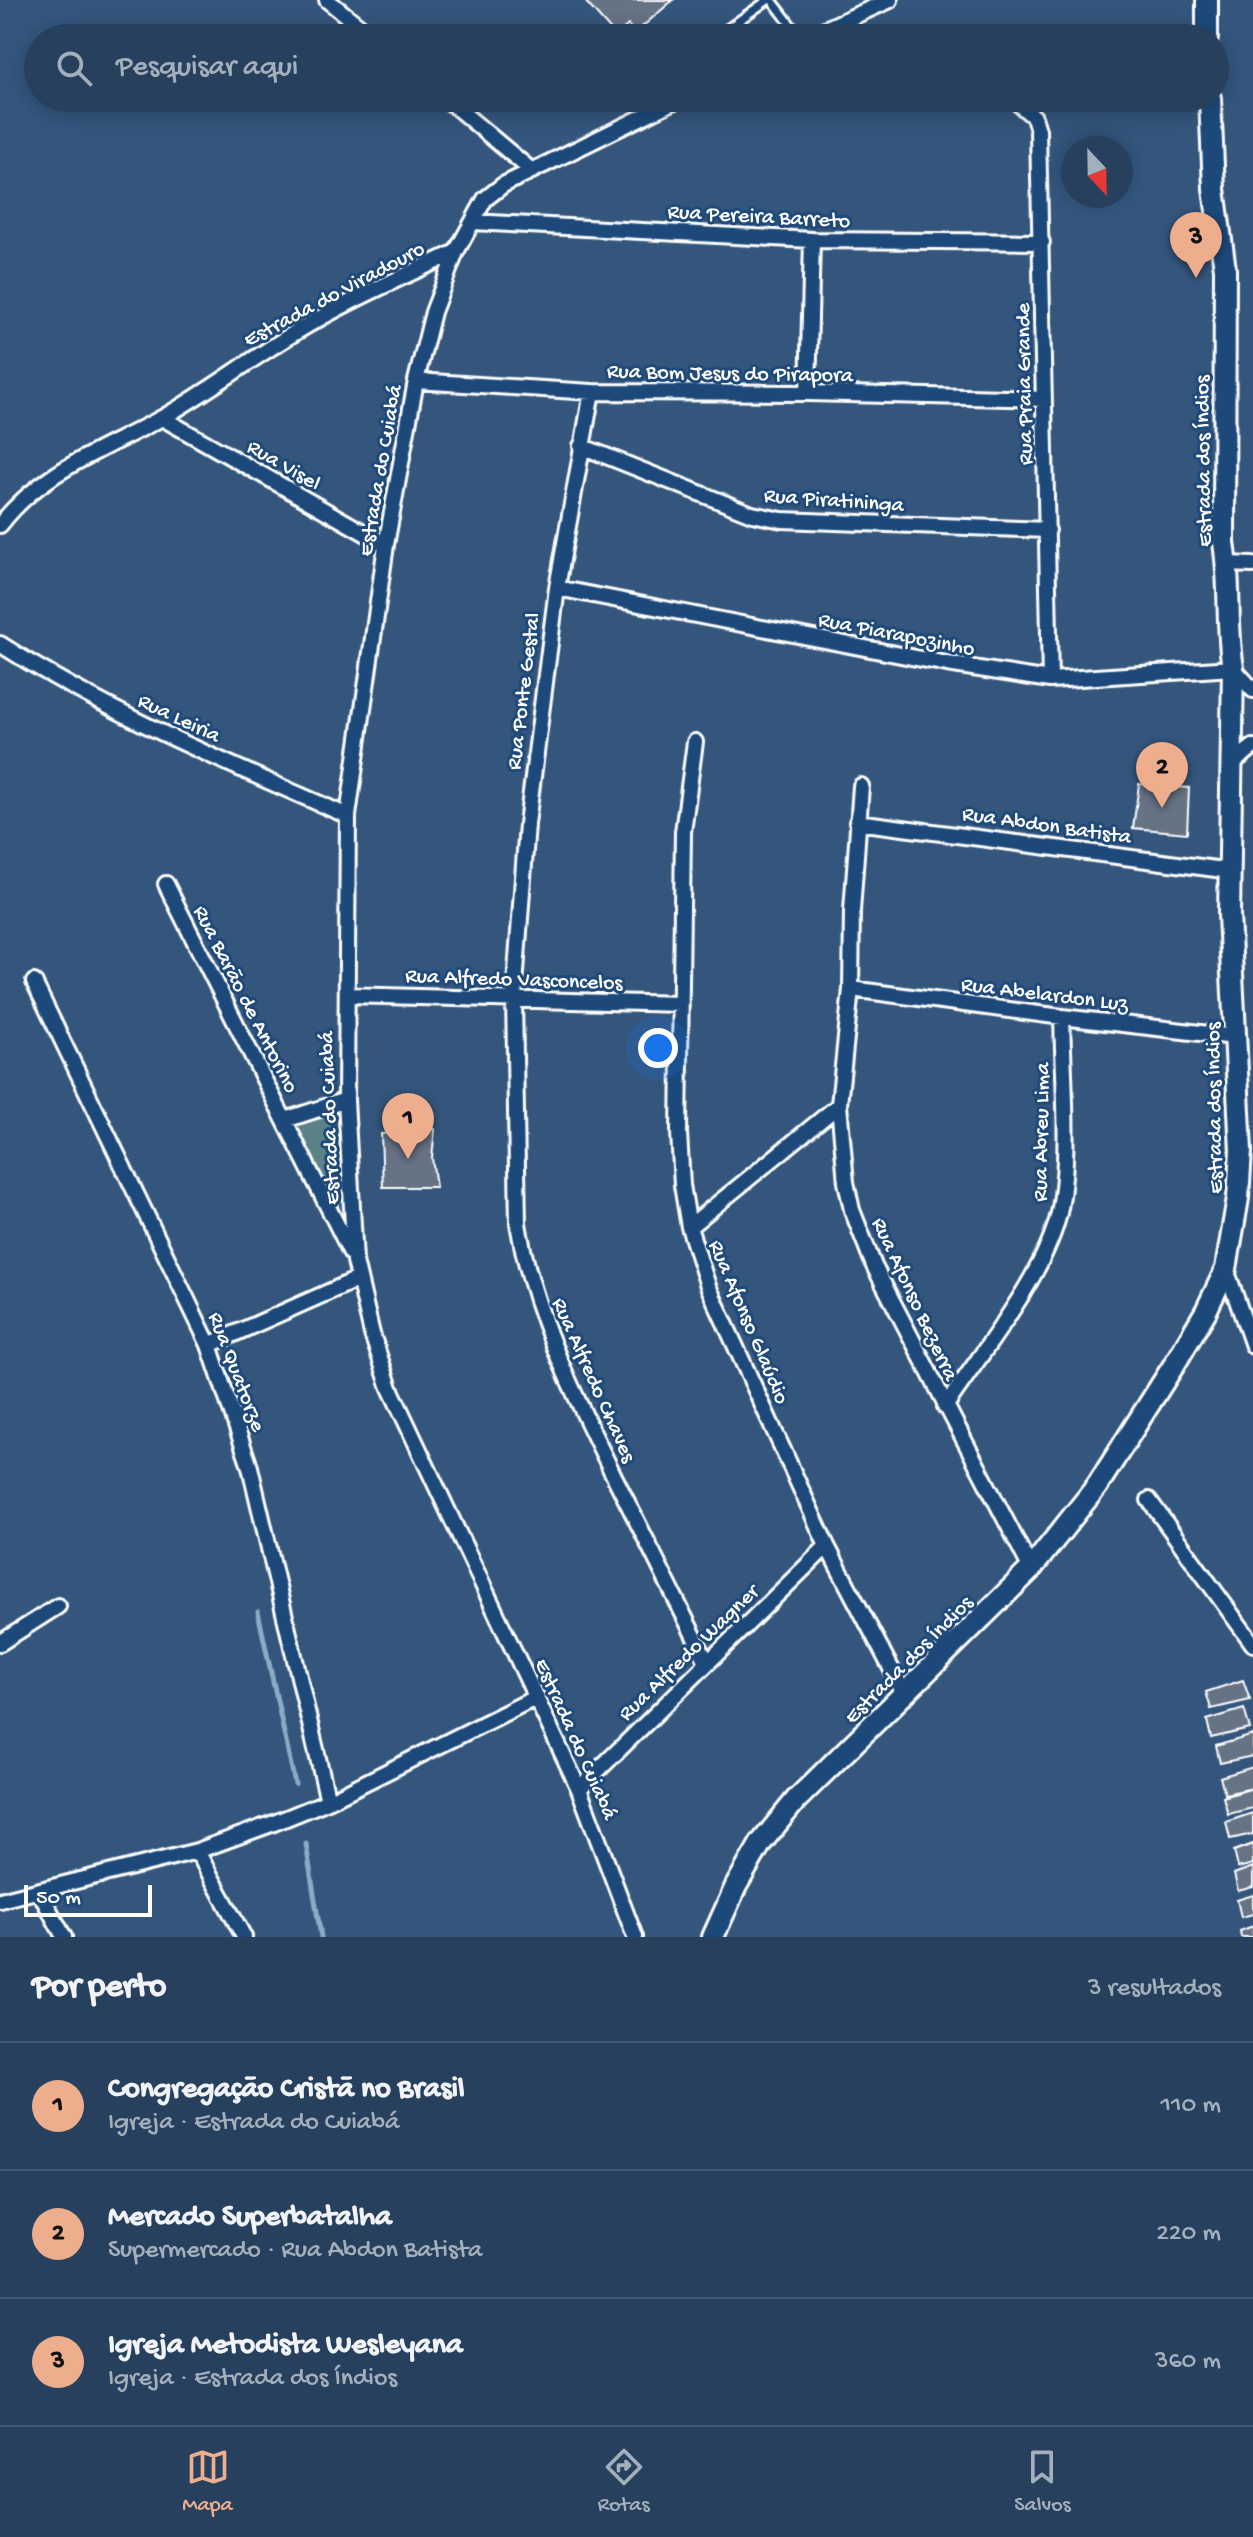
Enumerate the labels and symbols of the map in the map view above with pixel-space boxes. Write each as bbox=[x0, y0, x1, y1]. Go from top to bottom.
north arrow bbox=[1061, 136, 1133, 208]
street label: Rua Pereira Barreto bbox=[667, 200, 851, 236]
pin: 3 bbox=[1170, 212, 1222, 278]
street label: Estrada do Viradouro bbox=[240, 237, 430, 354]
street label: Rua Praia Grande bbox=[1012, 302, 1040, 465]
street label: Rua Bom Jesus do Pirapora bbox=[607, 360, 854, 390]
street label: Estrada dos Índios bbox=[1190, 374, 1219, 547]
street label: Estrada do Cuiabá bbox=[354, 382, 410, 558]
street label: Rua Visel bbox=[242, 435, 325, 498]
street label: Rua Piratininga bbox=[763, 484, 905, 520]
street label: Rua Piarapozinho bbox=[816, 608, 977, 664]
street label: Rua Ponte Gestal bbox=[502, 611, 548, 772]
street label: Rua Leiria bbox=[133, 689, 224, 750]
pin: 2 bbox=[1136, 742, 1188, 808]
street label: Rua Abdon Batista bbox=[960, 802, 1133, 852]
street label: Rua Barão de Antorino bbox=[186, 902, 303, 1098]
street label: Rua Alfredo Vasconcelos bbox=[405, 964, 624, 998]
street label: Rua Abelardon Luz bbox=[959, 973, 1131, 1019]
street label: Estrada dos Índios bbox=[1201, 1021, 1230, 1194]
your location bbox=[638, 1028, 678, 1068]
street label: Estrada do Cuiabá bbox=[315, 1030, 347, 1205]
street label: Rua Abreu Lima bbox=[1029, 1061, 1057, 1202]
pin: 1 bbox=[382, 1093, 434, 1159]
street label: Rua Afonso Bezerra bbox=[864, 1214, 963, 1386]
street label: Rua Afonso Glaúdio bbox=[701, 1237, 794, 1409]
street label: Rua Alfredo Chaves bbox=[544, 1294, 641, 1468]
street label: Rua Quatorze bbox=[201, 1309, 270, 1436]
street label: Rua Alfredo Wagner bbox=[614, 1579, 767, 1728]
street label: Estrada dos Índios bbox=[840, 1590, 980, 1731]
street label: Estrada do Cuiabá bbox=[527, 1655, 622, 1825]
scale bar bbox=[24, 1881, 152, 1917]

